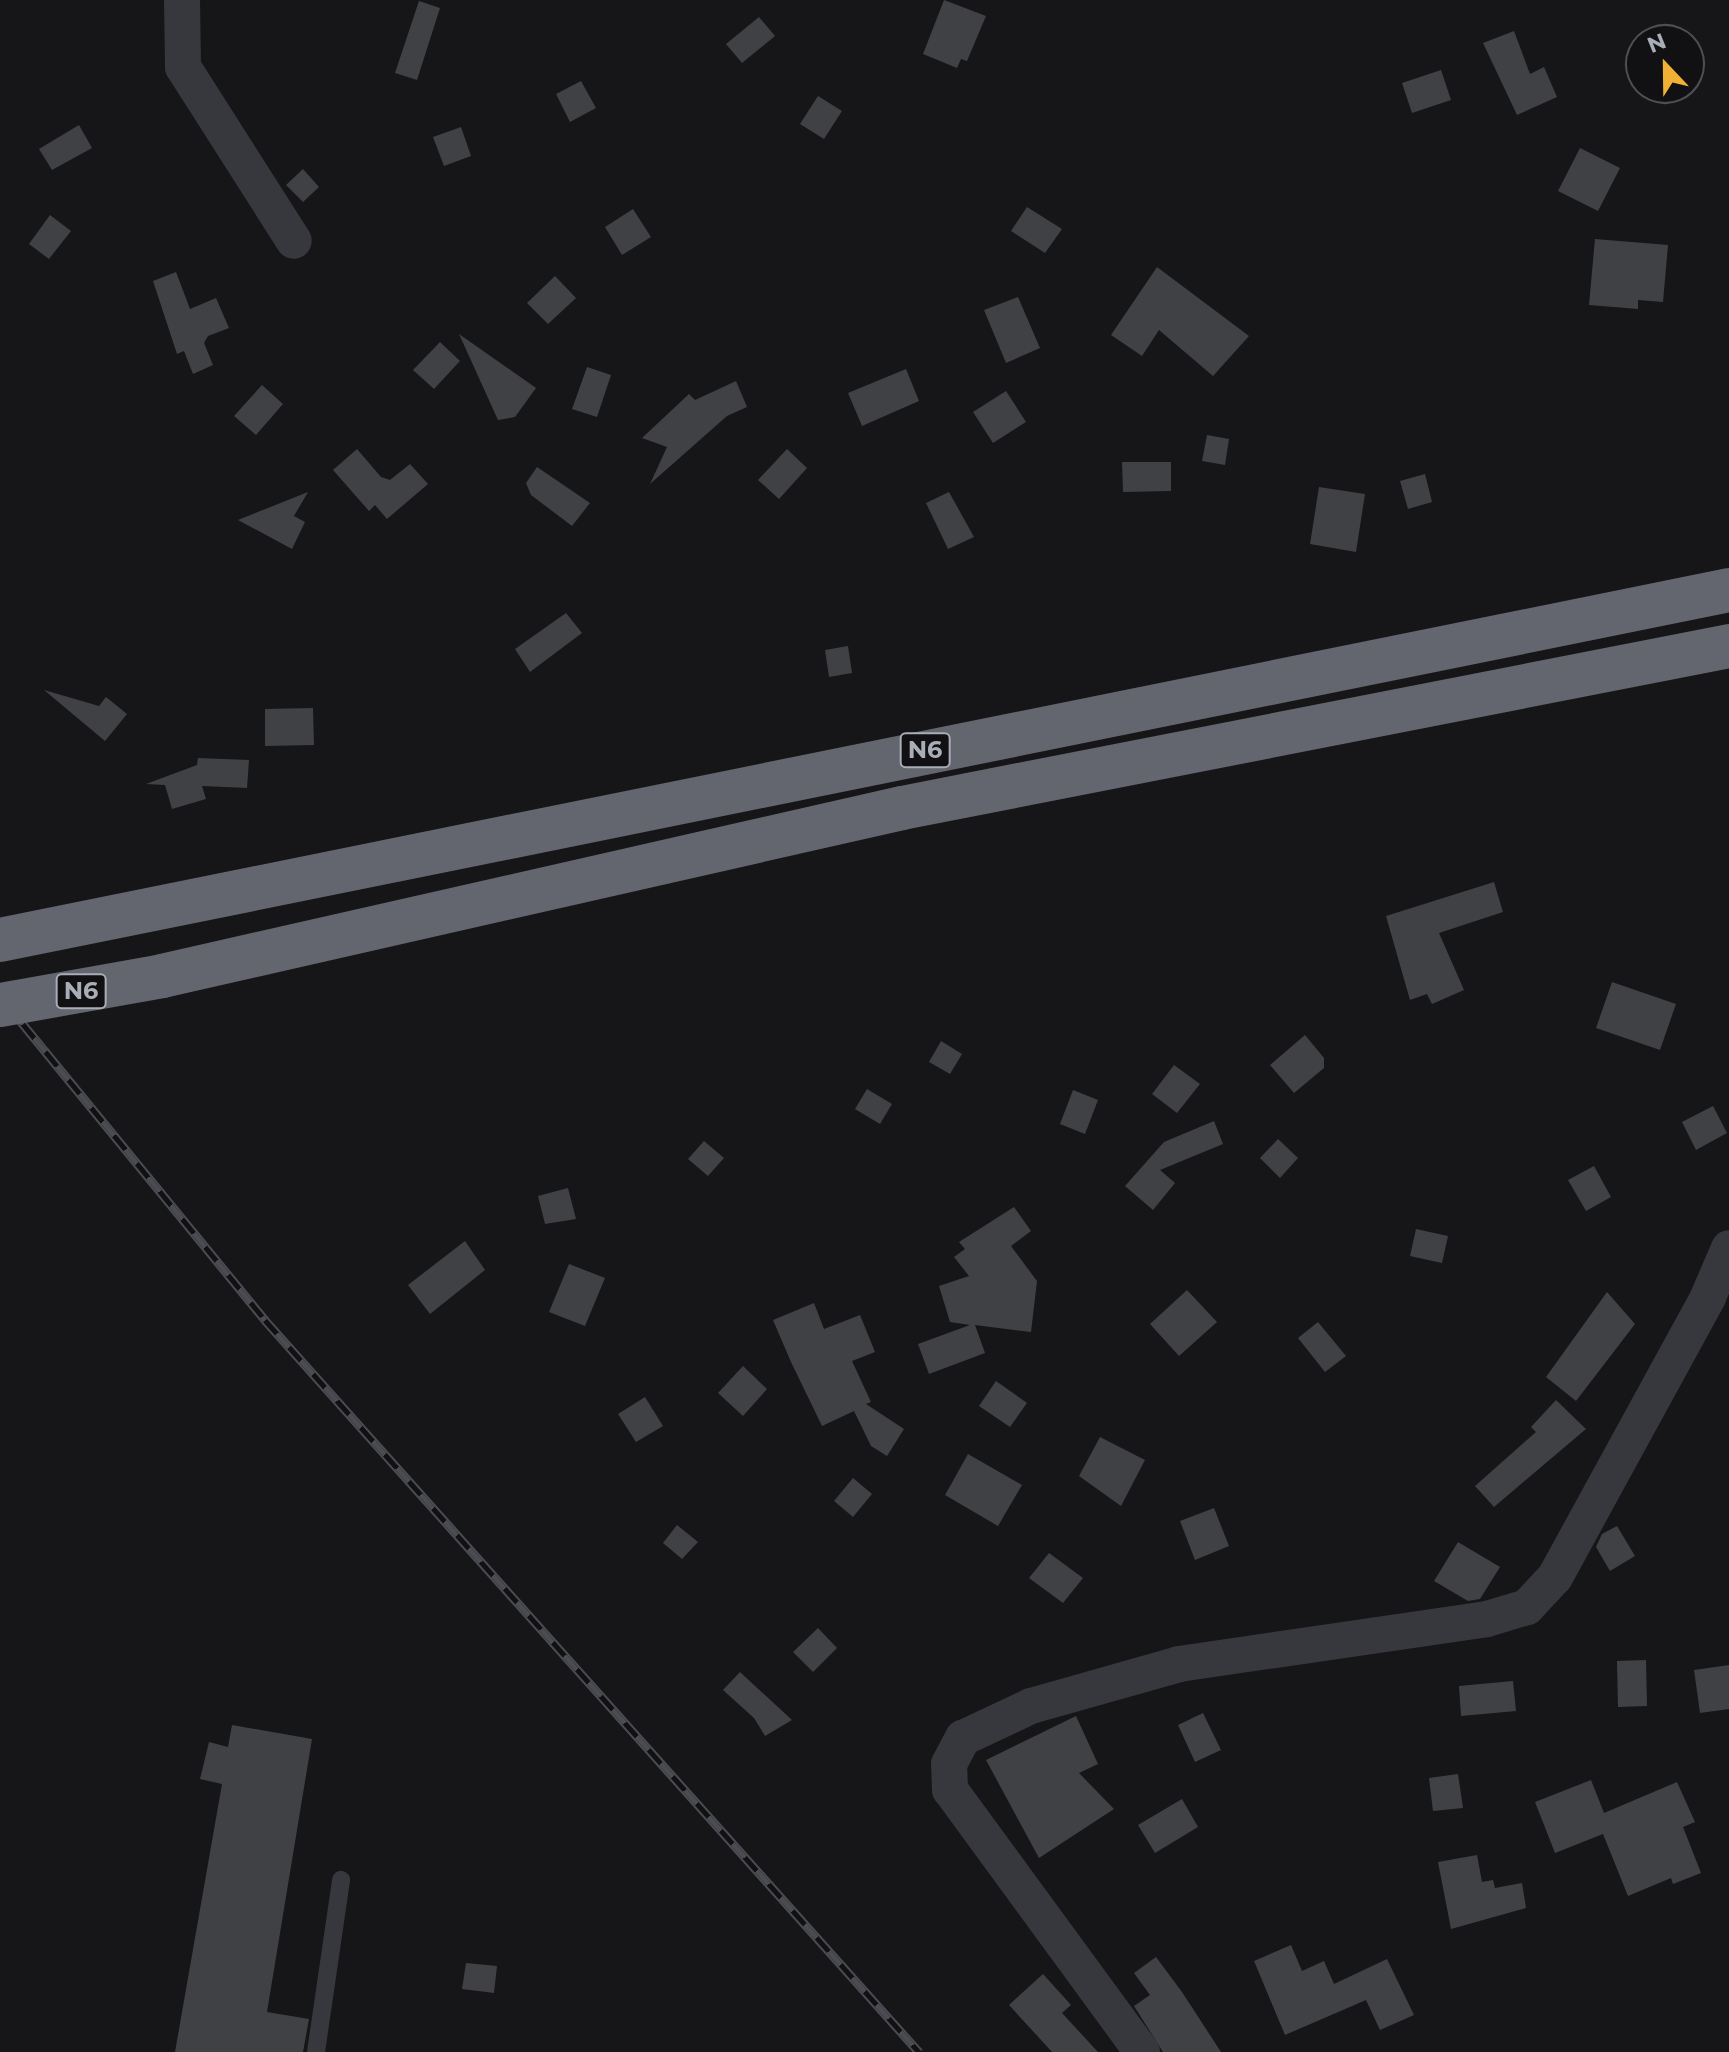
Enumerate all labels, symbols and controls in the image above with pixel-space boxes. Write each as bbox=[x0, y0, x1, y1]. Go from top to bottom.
north arrow bbox=[1625, 24, 1705, 104]
text: N bbox=[1643, 27, 1670, 59]
road number: N6 bbox=[899, 730, 951, 770]
road number: N6 bbox=[55, 971, 107, 1011]

